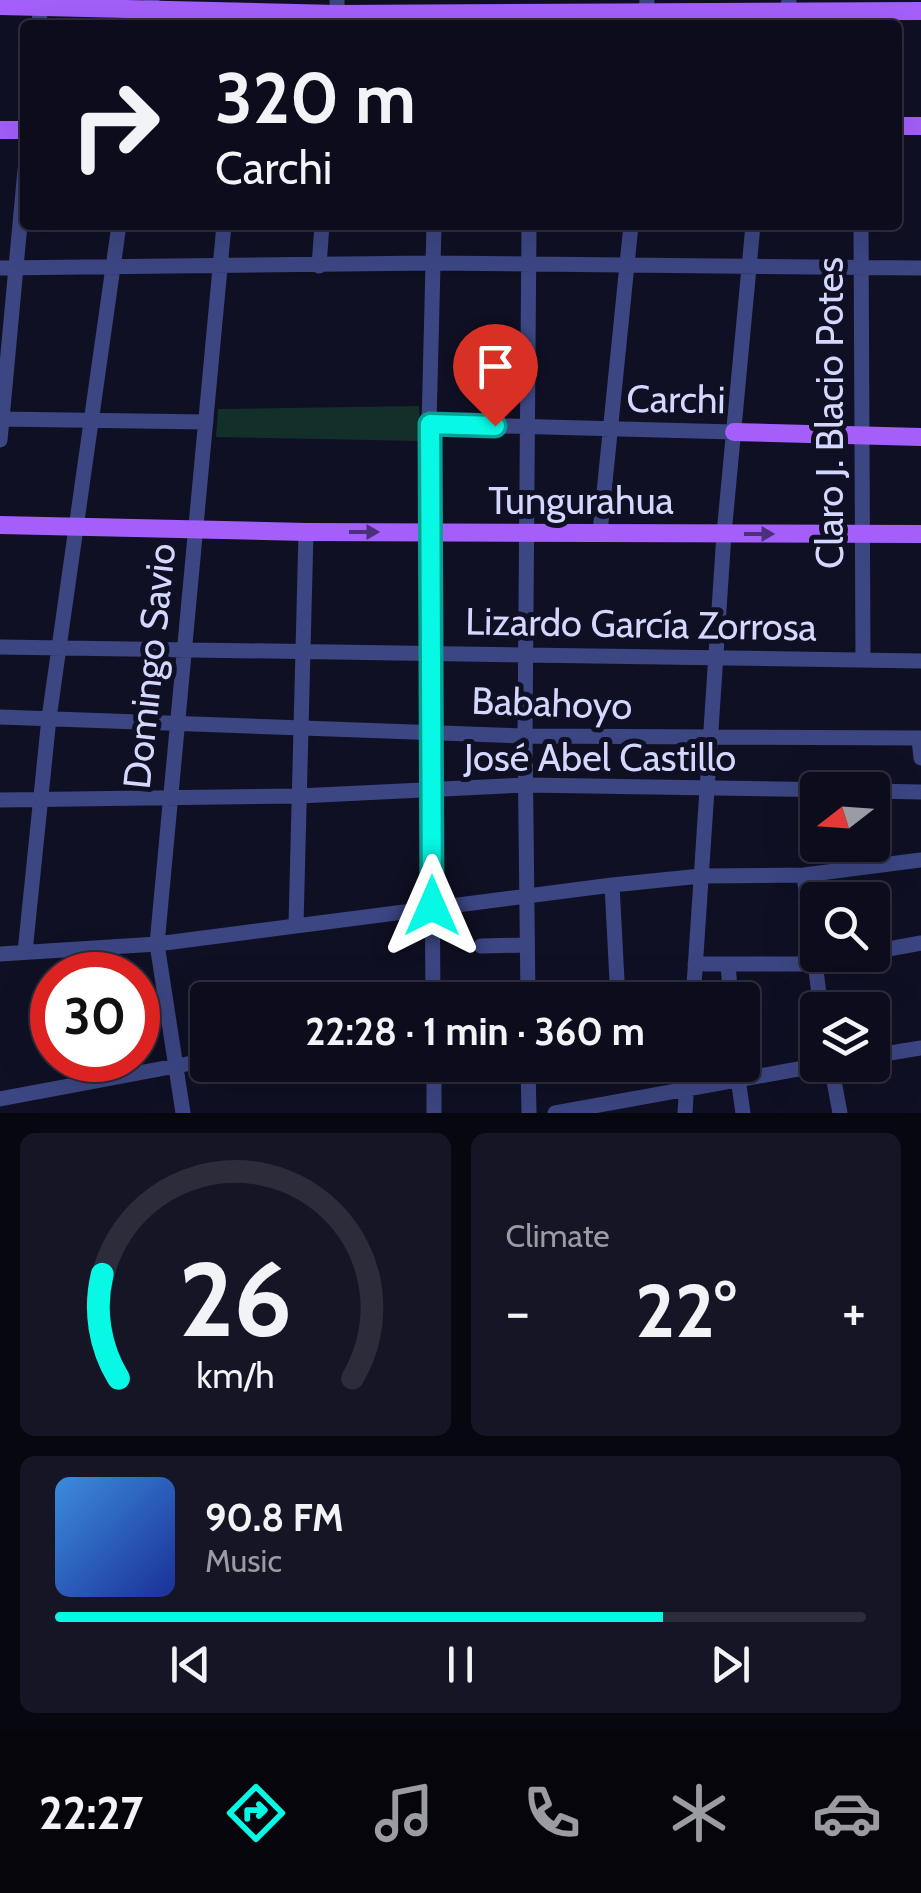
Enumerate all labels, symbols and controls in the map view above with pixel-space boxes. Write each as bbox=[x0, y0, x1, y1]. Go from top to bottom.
text: 320 m bbox=[215, 55, 416, 141]
icon: right bbox=[50, 60, 180, 190]
text: Carchi bbox=[215, 141, 332, 195]
street label: Claro J. Blacio Potes bbox=[806, 257, 853, 569]
pin bbox=[453, 324, 538, 427]
icon: arrive bbox=[468, 339, 523, 394]
street label: Carchi bbox=[626, 375, 726, 423]
street label: Tungurahua bbox=[488, 477, 674, 524]
one-way arrow bbox=[348, 524, 380, 540]
one-way arrow bbox=[743, 526, 775, 542]
street label: Domingo Savio bbox=[113, 541, 185, 791]
street label: Lizardo García Zorrosa bbox=[465, 597, 817, 651]
street label: Babahoyo bbox=[471, 677, 633, 729]
street label: José Abel Castillo bbox=[463, 734, 736, 781]
north arrow bbox=[800, 772, 890, 862]
map controls bbox=[800, 772, 890, 1082]
position arrow bbox=[380, 854, 484, 958]
button: search bbox=[800, 882, 890, 972]
speed limit sign: 30 bbox=[30, 952, 160, 1082]
button: layers bbox=[800, 992, 890, 1082]
text: 22:28 · 1 min · 360 m bbox=[305, 1008, 645, 1055]
text: Climate bbox=[506, 1216, 610, 1255]
text: 26 bbox=[179, 1236, 292, 1362]
text: 22° bbox=[635, 1265, 736, 1356]
text: − bbox=[506, 1278, 530, 1345]
text: + bbox=[842, 1278, 866, 1345]
text: km/h bbox=[196, 1354, 274, 1397]
text: 90.8 FM bbox=[205, 1494, 344, 1541]
text: Music bbox=[205, 1541, 282, 1580]
icon: previous bbox=[163, 1637, 218, 1692]
icon: pause bbox=[433, 1637, 488, 1692]
icon: next bbox=[703, 1637, 758, 1692]
icon: directions bbox=[221, 1778, 291, 1848]
icon: music bbox=[369, 1778, 439, 1848]
icon: phone bbox=[517, 1778, 587, 1848]
icon: climate bbox=[664, 1778, 734, 1848]
icon: car bbox=[812, 1778, 882, 1848]
text: 22:27 bbox=[39, 1786, 143, 1840]

